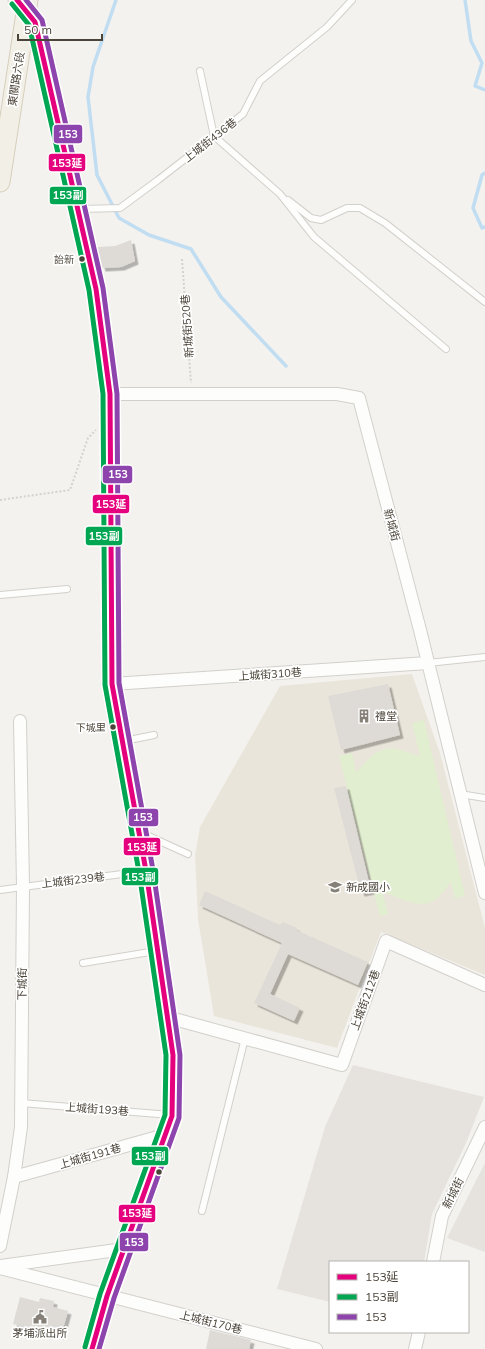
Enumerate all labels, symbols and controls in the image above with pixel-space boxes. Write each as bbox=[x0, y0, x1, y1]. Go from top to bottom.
scale bar bbox=[18, 16, 102, 42]
text: 50 m bbox=[24, 22, 52, 37]
street label: 東關路六段 bbox=[5, 51, 27, 107]
street label: 上城街436巷 bbox=[181, 115, 239, 165]
line badge: 153 bbox=[53, 124, 83, 144]
text: 153 bbox=[58, 127, 78, 141]
line badge: 153延 bbox=[48, 153, 86, 172]
text: 153延 bbox=[52, 156, 82, 170]
line badge: 153副 bbox=[49, 186, 87, 205]
text: 153副 bbox=[53, 188, 83, 202]
place label: 詒新 bbox=[54, 253, 74, 266]
marker: 詒新 bbox=[77, 254, 87, 264]
street label: 新城街520巷 bbox=[178, 294, 196, 358]
line badge: 153 bbox=[102, 465, 133, 484]
text: 153 bbox=[108, 467, 128, 481]
line badge: 153延 bbox=[92, 494, 130, 514]
text: 153延 bbox=[96, 497, 126, 511]
street label: 新城街 bbox=[381, 507, 403, 543]
line badge: 153副 bbox=[85, 526, 123, 546]
text: 153副 bbox=[89, 529, 119, 543]
street label: 上城街310巷 bbox=[238, 665, 302, 683]
building icon: 禮堂 bbox=[356, 708, 372, 724]
place label: 禮堂 bbox=[375, 709, 397, 723]
place label: 下城里 bbox=[76, 721, 106, 734]
marker: 下城里 bbox=[108, 722, 118, 732]
line badge: 153 bbox=[128, 808, 159, 827]
text: 153 bbox=[133, 810, 153, 824]
line badge: 153延 bbox=[123, 837, 161, 856]
text: 153延 bbox=[127, 840, 157, 854]
line badge: 153副 bbox=[121, 867, 159, 886]
street label: 上城街239巷 bbox=[40, 869, 106, 891]
text: 153副 bbox=[125, 870, 155, 884]
school or university icon: 新成國小 bbox=[327, 879, 343, 895]
place label: 新成國小 bbox=[346, 880, 390, 894]
street label: 下城街 bbox=[15, 967, 29, 1001]
street label: 上城街212巷 bbox=[348, 968, 382, 1032]
street label: 上城街193巷 bbox=[65, 1100, 129, 1118]
street label: 上城街191巷 bbox=[57, 1140, 123, 1172]
line badge: 153副 bbox=[131, 1146, 169, 1166]
text: 153副 bbox=[135, 1149, 165, 1163]
unlabelled marker bbox=[154, 1167, 164, 1177]
street label: 新城街 bbox=[439, 1175, 467, 1211]
line badge: 153延 bbox=[118, 1204, 156, 1223]
text: 153延 bbox=[122, 1206, 152, 1220]
line badge: 153 bbox=[119, 1232, 149, 1252]
text: 153 bbox=[124, 1235, 144, 1249]
legend bbox=[329, 1261, 469, 1333]
text: 153延 bbox=[365, 1269, 399, 1284]
text: 153副 bbox=[365, 1289, 399, 1304]
street label: 上城街170巷 bbox=[178, 1307, 244, 1337]
public building icon: 茅埔派出所 bbox=[32, 1309, 48, 1325]
text: 153 bbox=[365, 1309, 387, 1324]
place label: 茅埔派出所 bbox=[13, 1326, 68, 1340]

